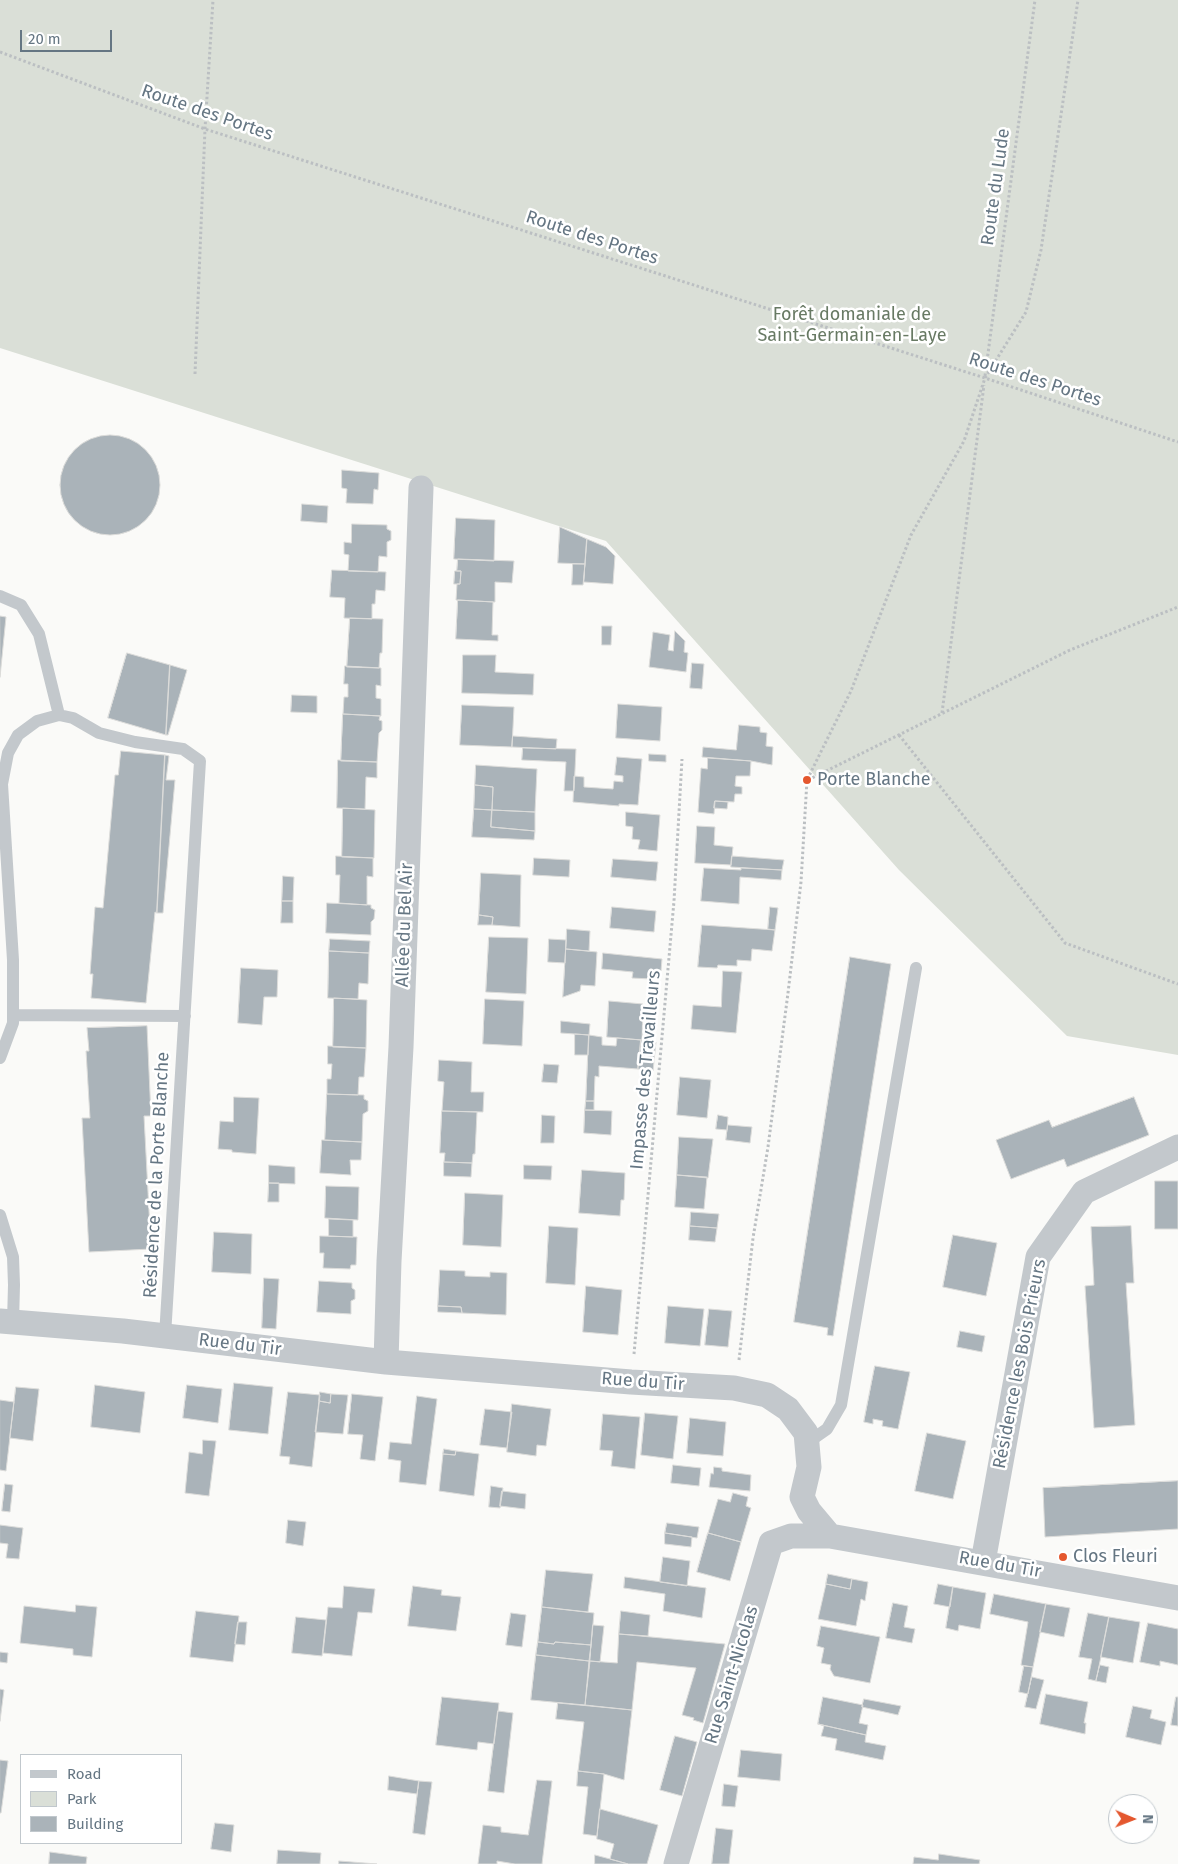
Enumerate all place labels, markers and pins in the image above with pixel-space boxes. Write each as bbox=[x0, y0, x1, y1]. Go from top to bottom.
place label: Porte Blanche bbox=[817, 769, 931, 791]
marker: Porte Blanche bbox=[801, 774, 813, 786]
place label: Clos Fleuri bbox=[1073, 1546, 1158, 1568]
marker: Clos Fleuri bbox=[1057, 1551, 1069, 1563]

